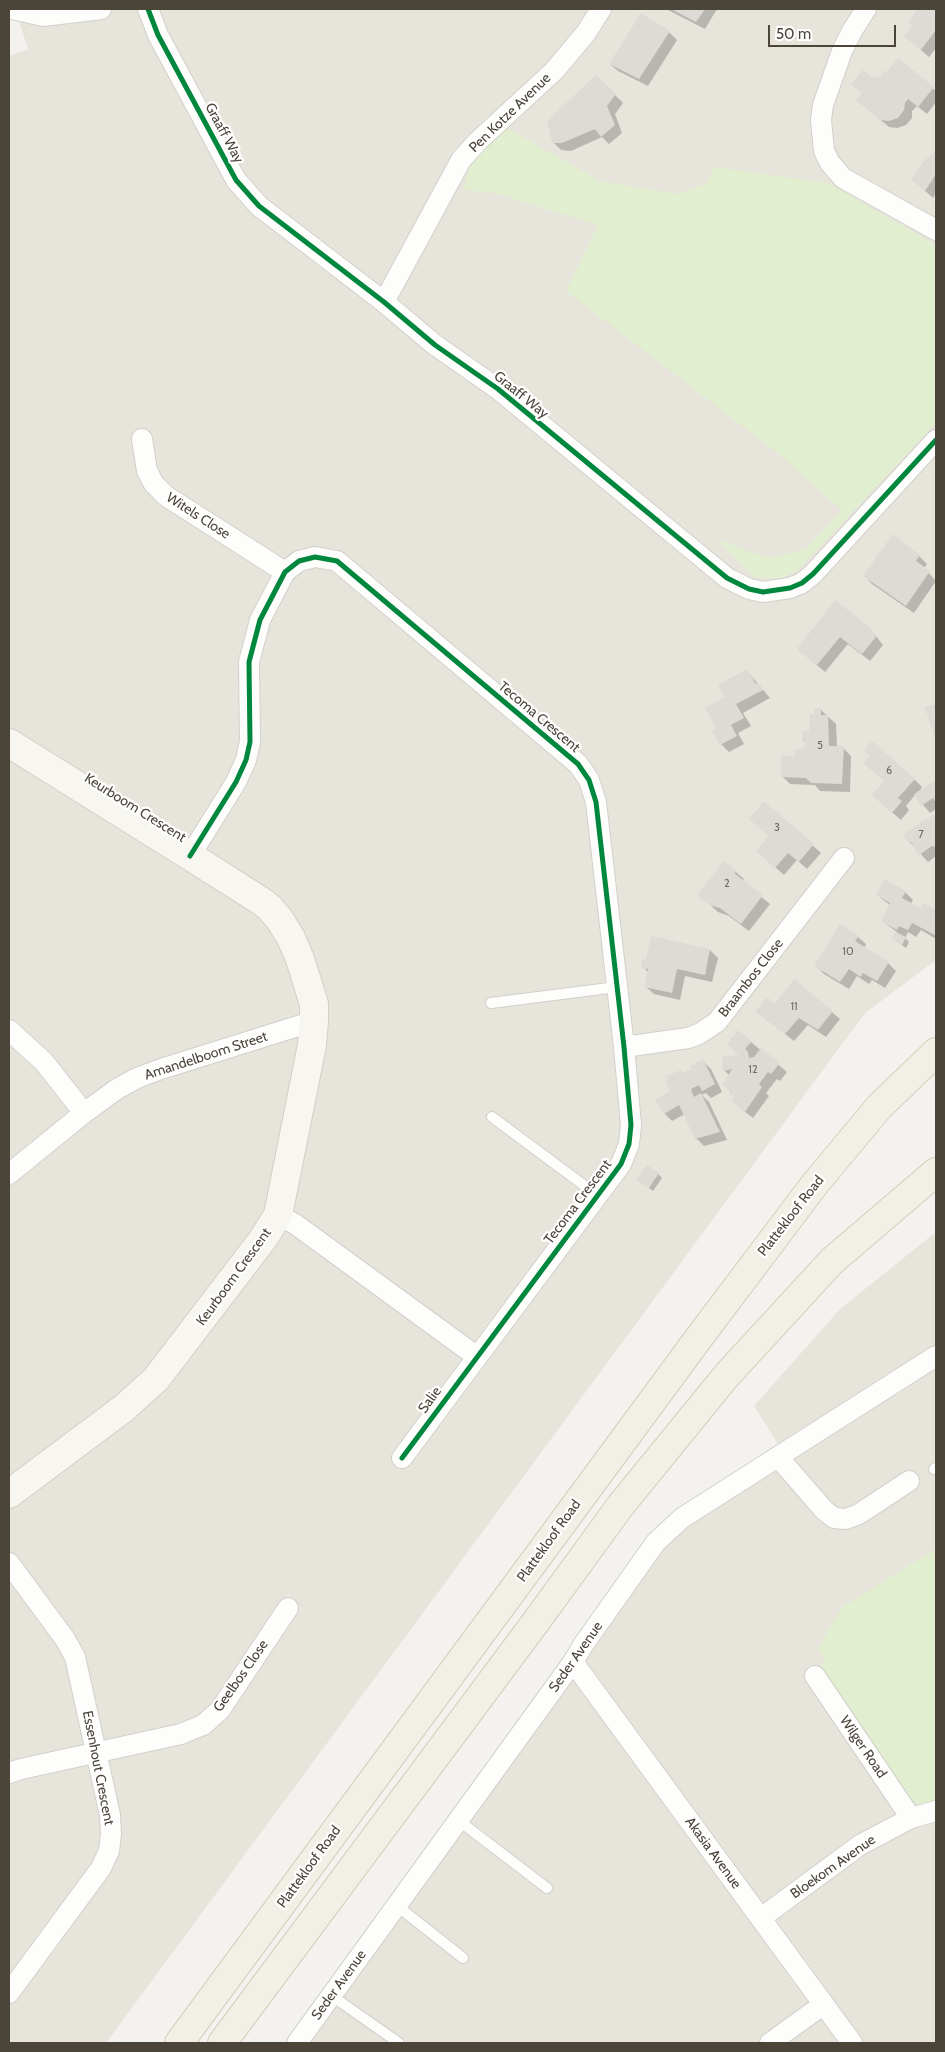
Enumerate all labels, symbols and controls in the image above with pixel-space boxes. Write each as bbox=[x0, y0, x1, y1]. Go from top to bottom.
scale bar bbox=[770, 15, 898, 47]
text: 50 m bbox=[776, 25, 811, 43]
street label: Pen Kotze Avenue bbox=[466, 70, 554, 156]
street label: Graaff Way bbox=[201, 100, 247, 166]
street label: Graaff Way bbox=[490, 368, 552, 422]
street label: Witels Close bbox=[163, 489, 233, 543]
street label: Tecoma Crescent bbox=[495, 678, 583, 756]
house number: 5 bbox=[817, 739, 823, 753]
house number: 6 bbox=[886, 764, 892, 778]
street label: Keurboom Crescent bbox=[81, 770, 189, 846]
house number: 3 bbox=[774, 821, 780, 835]
house number: 7 bbox=[918, 828, 924, 842]
house number: 2 bbox=[724, 877, 730, 891]
street label: Braambos Close bbox=[715, 935, 787, 1021]
house number: 10 bbox=[842, 945, 854, 959]
house number: 11 bbox=[790, 1000, 798, 1014]
street label: Amandelboom Street bbox=[142, 1028, 270, 1084]
house number: 12 bbox=[748, 1063, 758, 1077]
street label: Tecoma Crescent bbox=[541, 1157, 615, 1247]
street label: Plattekloof Road bbox=[754, 1172, 828, 1260]
street label: Keurboom Crescent bbox=[193, 1225, 275, 1329]
street label: Salie bbox=[415, 1384, 445, 1416]
street label: Plattekloof Road bbox=[514, 1497, 584, 1585]
street label: Seder Avenue bbox=[546, 1618, 606, 1696]
street label: Geelbos Close bbox=[210, 1637, 272, 1715]
street label: Essenhout Crescent bbox=[79, 1709, 117, 1827]
street label: Wilger Road bbox=[836, 1713, 890, 1781]
street label: Akasia Avenue bbox=[681, 1814, 745, 1892]
street label: Plattekloof Road bbox=[274, 1823, 344, 1911]
street label: Bloekom Avenue bbox=[787, 1831, 879, 1903]
street label: Seder Avenue bbox=[308, 1947, 370, 2023]

